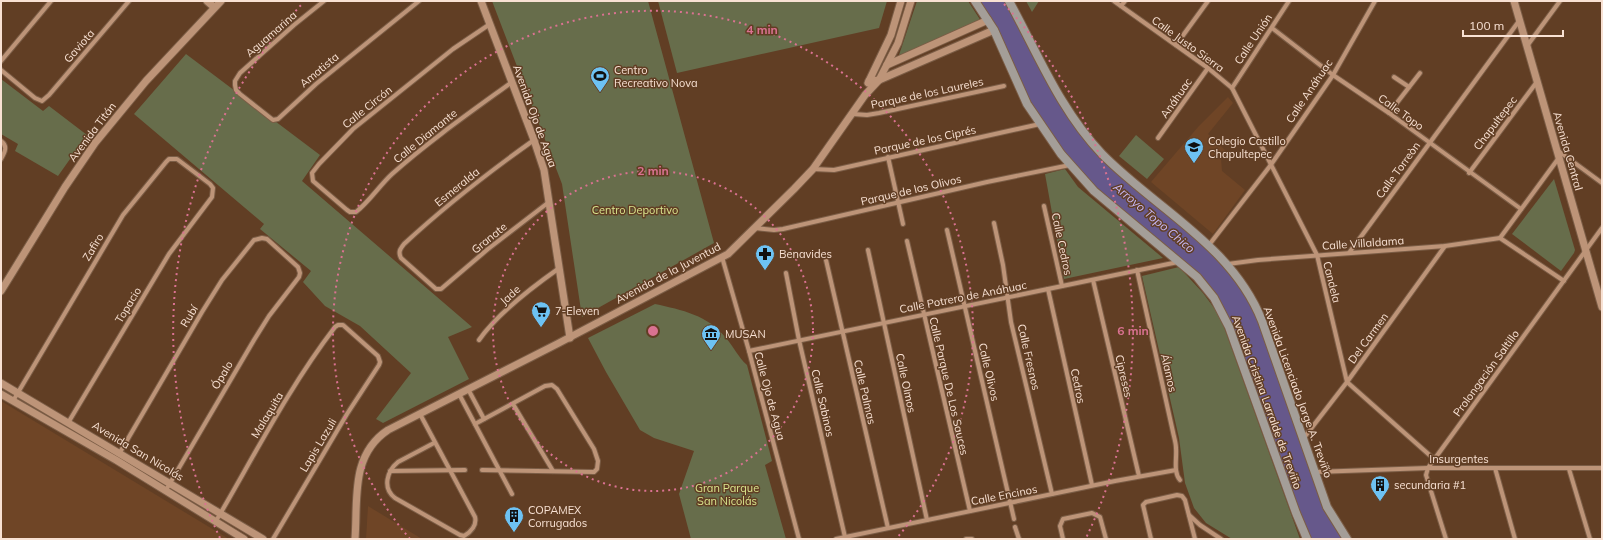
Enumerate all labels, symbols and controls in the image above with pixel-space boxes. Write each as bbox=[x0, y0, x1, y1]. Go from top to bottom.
street label: Aguamarina bbox=[242, 8, 300, 60]
street label: Calle Unión bbox=[1231, 11, 1275, 67]
scale bar bbox=[1463, 12, 1563, 38]
street label: Calle Justo Sierra bbox=[1149, 13, 1227, 75]
text: 100 m bbox=[1469, 18, 1504, 33]
text: 4 min bbox=[746, 22, 778, 37]
street label: Gaviota bbox=[61, 26, 97, 66]
street label: Amatista bbox=[297, 50, 341, 90]
street label: Calle Anáhuac bbox=[1283, 56, 1336, 126]
street label: Avenida Ojo de Agua bbox=[510, 63, 560, 169]
place label: Centro Recreativo Nova bbox=[614, 63, 698, 90]
sports icon: Centro Recreativo Nova bbox=[589, 65, 611, 93]
street label: Parque de los Laureles bbox=[869, 74, 985, 112]
street label: Anáhuac bbox=[1157, 75, 1195, 121]
street label: Calle Circón bbox=[339, 83, 395, 131]
street label: Calle Topo bbox=[1375, 91, 1427, 133]
street label: Chapultepec bbox=[1470, 93, 1520, 153]
street label: Avenida Titán bbox=[65, 99, 119, 165]
street label: Calle Diamante bbox=[390, 106, 460, 166]
street label: Avenida Central bbox=[1550, 110, 1586, 192]
street label: Parque de los Ciprés bbox=[873, 122, 977, 158]
place label: Colegio Castillo Chapultepec bbox=[1208, 134, 1286, 161]
school or university icon: Colegio Castillo Chapultepec bbox=[1183, 136, 1205, 164]
street label: Calle Torreòn bbox=[1373, 139, 1423, 201]
text: 2 min bbox=[637, 163, 669, 178]
street label: Esmeralda bbox=[432, 165, 482, 209]
street label: Parque de los Olivos bbox=[859, 172, 963, 208]
water label: Arroyo Topo Chico bbox=[1110, 179, 1198, 256]
park label: Centro Deportivo bbox=[592, 203, 678, 217]
street label: Calle Cedros bbox=[1049, 212, 1075, 276]
street label: Granate bbox=[469, 220, 510, 256]
street label: Zafiro bbox=[79, 231, 107, 263]
street label: Calle Villaldama bbox=[1321, 233, 1405, 253]
street label: Avenida de la Juventud bbox=[613, 239, 723, 307]
pharmacy icon: Benavides bbox=[754, 243, 776, 271]
place label: Benavides bbox=[779, 247, 832, 261]
street label: Candela bbox=[1320, 260, 1344, 304]
street label: Calle Potrero de Anáhuac bbox=[898, 278, 1028, 316]
street label: Jade bbox=[497, 282, 523, 308]
street label: Topacio bbox=[112, 284, 144, 326]
supermarket icon: 7-Eleven bbox=[530, 300, 552, 328]
street label: Rubí bbox=[177, 301, 202, 330]
place label: 7-Eleven bbox=[555, 304, 600, 318]
street label: Avenida Licenciado Jorge A. Treviño bbox=[1260, 304, 1336, 480]
street label: Del Carmen bbox=[1345, 310, 1391, 366]
street label: Avenida Cristina Larralde de Treviño bbox=[1229, 313, 1305, 491]
street label: Calle Parque De Los Sauces bbox=[926, 316, 972, 456]
street label: Calle Fresnos bbox=[1015, 322, 1043, 392]
museum icon: MUSAN bbox=[700, 323, 722, 351]
text: 6 min bbox=[1117, 323, 1149, 338]
centre of rings bbox=[646, 324, 660, 338]
place label: MUSAN bbox=[725, 327, 766, 341]
street label: Prolongación Saltillo bbox=[1450, 327, 1522, 419]
street label: Calle Olivos bbox=[976, 342, 1002, 402]
street label: Calle Ojo de Agua bbox=[751, 350, 789, 442]
street label: Calle Olmos bbox=[893, 352, 919, 414]
street label: Cipreses bbox=[1112, 353, 1136, 399]
street label: Álamos bbox=[1158, 353, 1180, 393]
street label: Ópalo bbox=[208, 358, 236, 392]
street label: Calle Palmas bbox=[851, 358, 879, 426]
street label: Cedros bbox=[1067, 367, 1089, 405]
street label: Calle Sabinos bbox=[808, 368, 838, 438]
street label: Malaquita bbox=[248, 389, 286, 441]
street label: Lapis Lazuli bbox=[297, 416, 339, 474]
street label: Avenida San Nicolás bbox=[90, 418, 186, 484]
street label: Insurgentes bbox=[1429, 452, 1489, 466]
building icon: secundaria #1 bbox=[1369, 474, 1391, 502]
place label: secundaria #1 bbox=[1394, 478, 1466, 492]
park label: Gran Parque San Nicolás bbox=[695, 481, 759, 508]
street label: Calle Encinos bbox=[970, 482, 1038, 508]
place label: COPAMEX Corrugados bbox=[528, 503, 587, 530]
building icon: COPAMEX Corrugados bbox=[503, 505, 525, 533]

